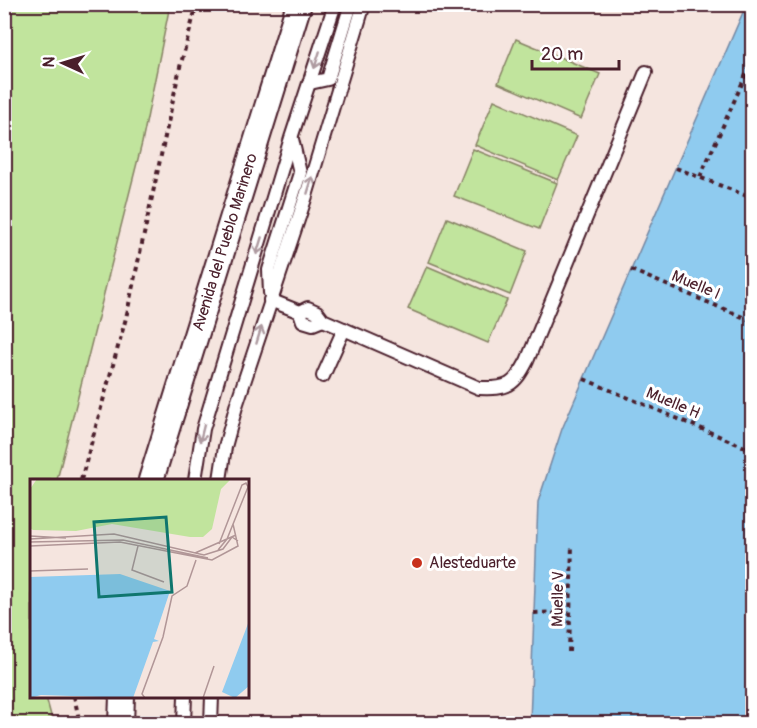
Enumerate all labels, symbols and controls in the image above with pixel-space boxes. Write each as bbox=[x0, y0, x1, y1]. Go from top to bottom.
north arrow bbox=[33, 33, 93, 93]
scale bar bbox=[532, 33, 619, 71]
text: 20 m bbox=[541, 43, 583, 66]
one-way arrow bbox=[311, 50, 322, 69]
text: N bbox=[39, 56, 59, 68]
street label: Avenida del Pueblo Marinero bbox=[188, 151, 262, 334]
one-way arrow bbox=[305, 176, 316, 195]
one-way arrow bbox=[253, 236, 264, 255]
street label: Muelle I bbox=[669, 266, 723, 304]
one-way arrow bbox=[254, 326, 265, 345]
street label: Muelle H bbox=[643, 383, 703, 423]
one-way arrow bbox=[196, 423, 208, 442]
inset map bbox=[30, 479, 249, 698]
place label: Alesteduarte bbox=[429, 553, 516, 573]
marker: Alesteduarte bbox=[410, 556, 424, 570]
street label: Muelle V bbox=[548, 571, 568, 627]

